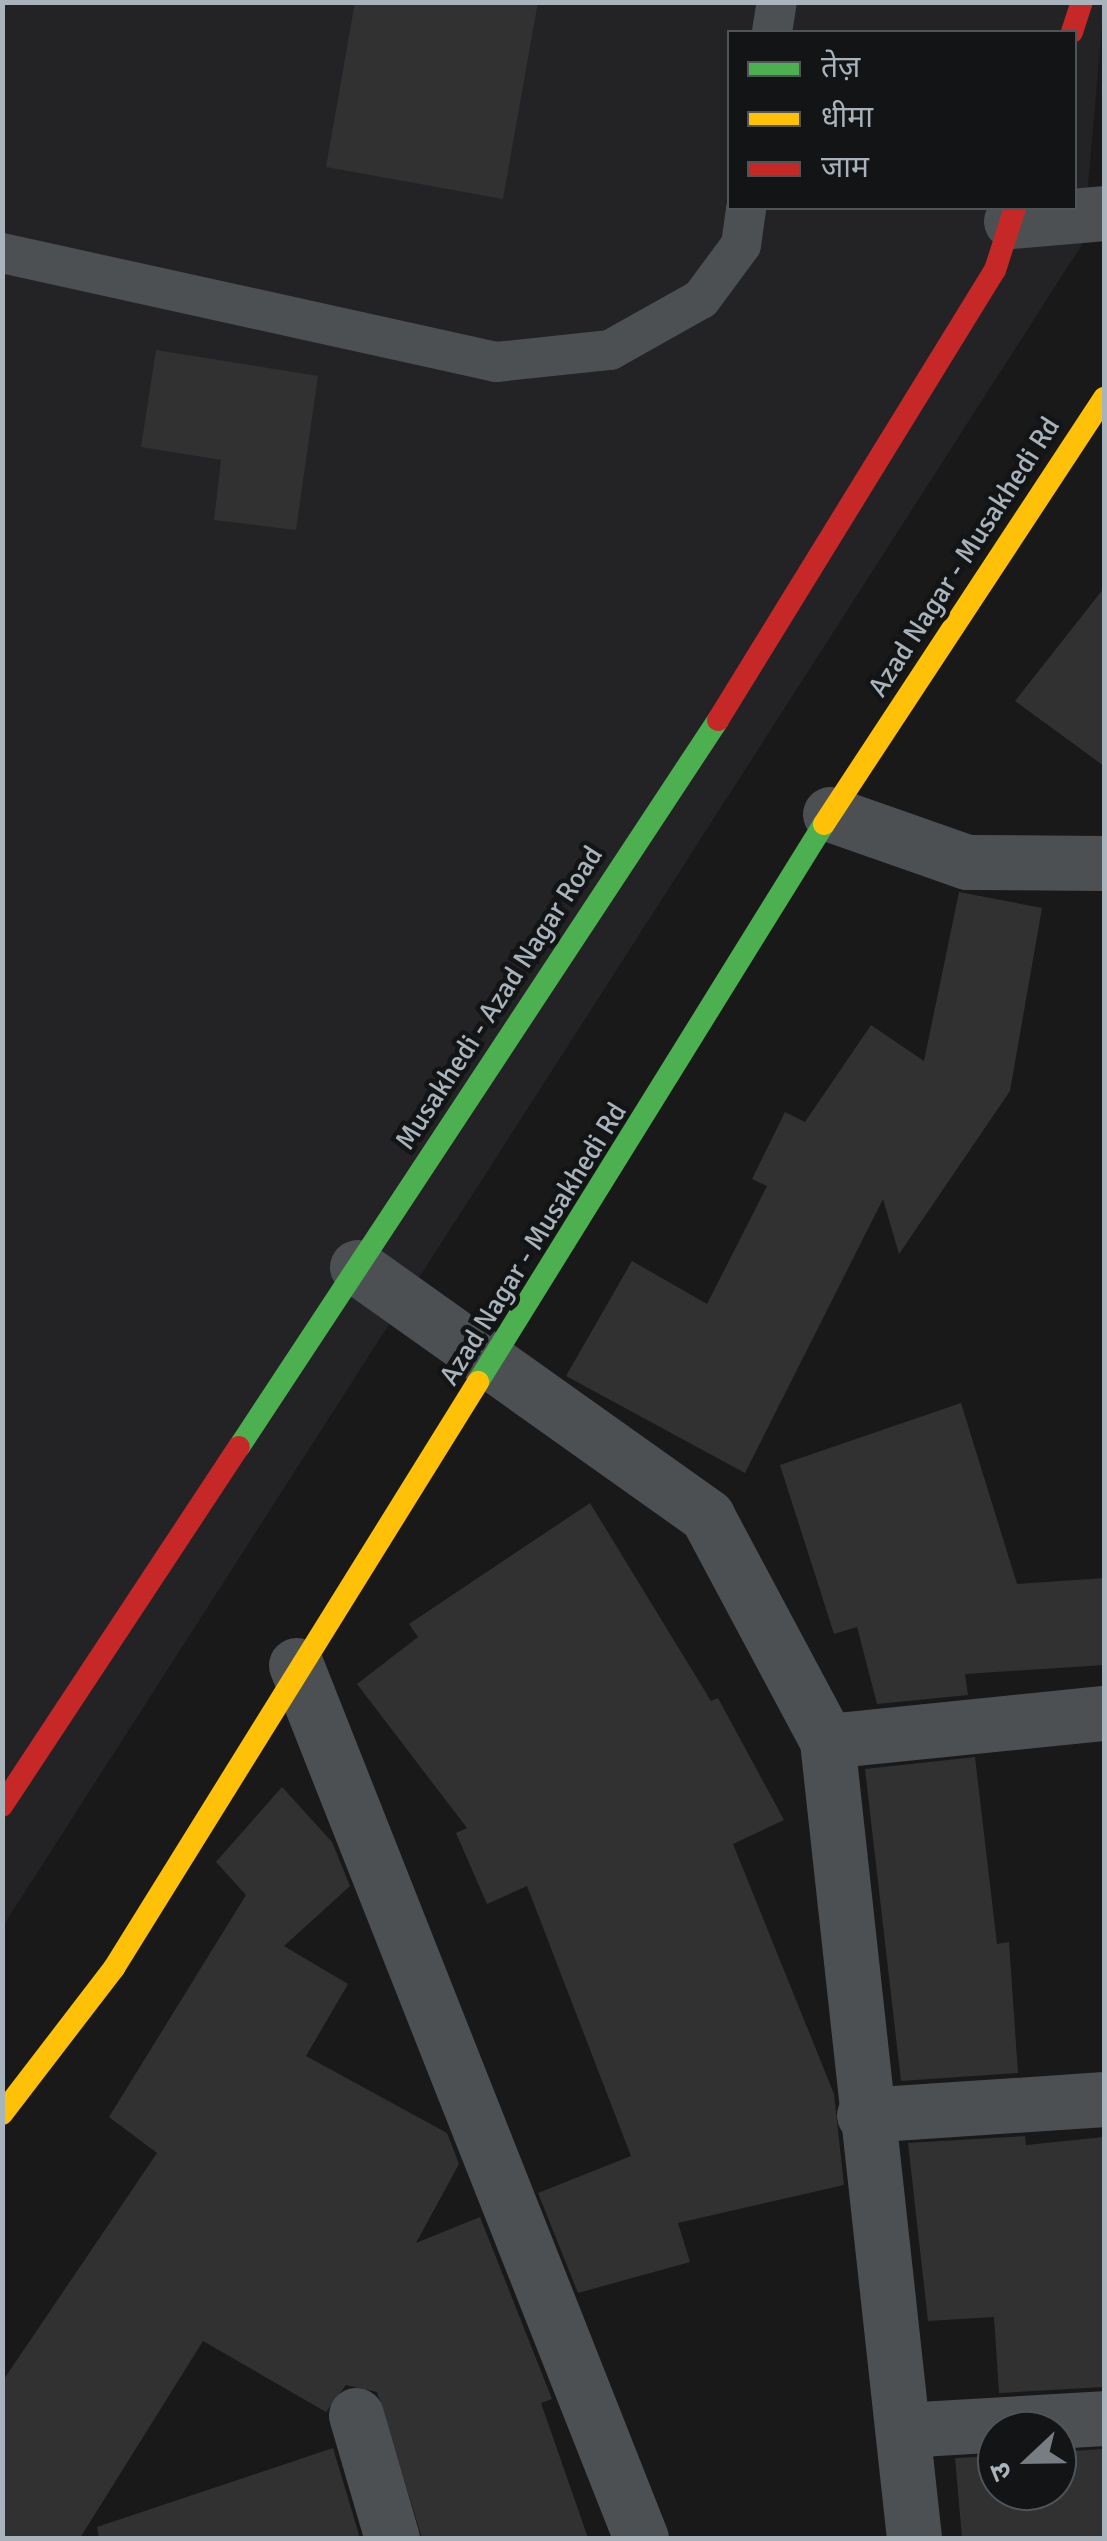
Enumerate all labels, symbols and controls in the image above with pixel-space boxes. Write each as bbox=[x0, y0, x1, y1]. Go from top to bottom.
legend bbox=[727, 30, 1077, 210]
text: तेज़ bbox=[821, 49, 860, 86]
text: धीमा bbox=[821, 99, 873, 136]
text: जाम bbox=[821, 149, 869, 186]
street label: Azad Nagar - Musakhedi Rd bbox=[861, 411, 1067, 703]
street label: Musakhedi - Azad Nagar Road bbox=[388, 840, 610, 1156]
street label: Azad Nagar - Musakhedi Rd bbox=[432, 1097, 634, 1391]
north arrow bbox=[977, 2411, 1077, 2511]
text: उ bbox=[982, 2458, 1020, 2485]

